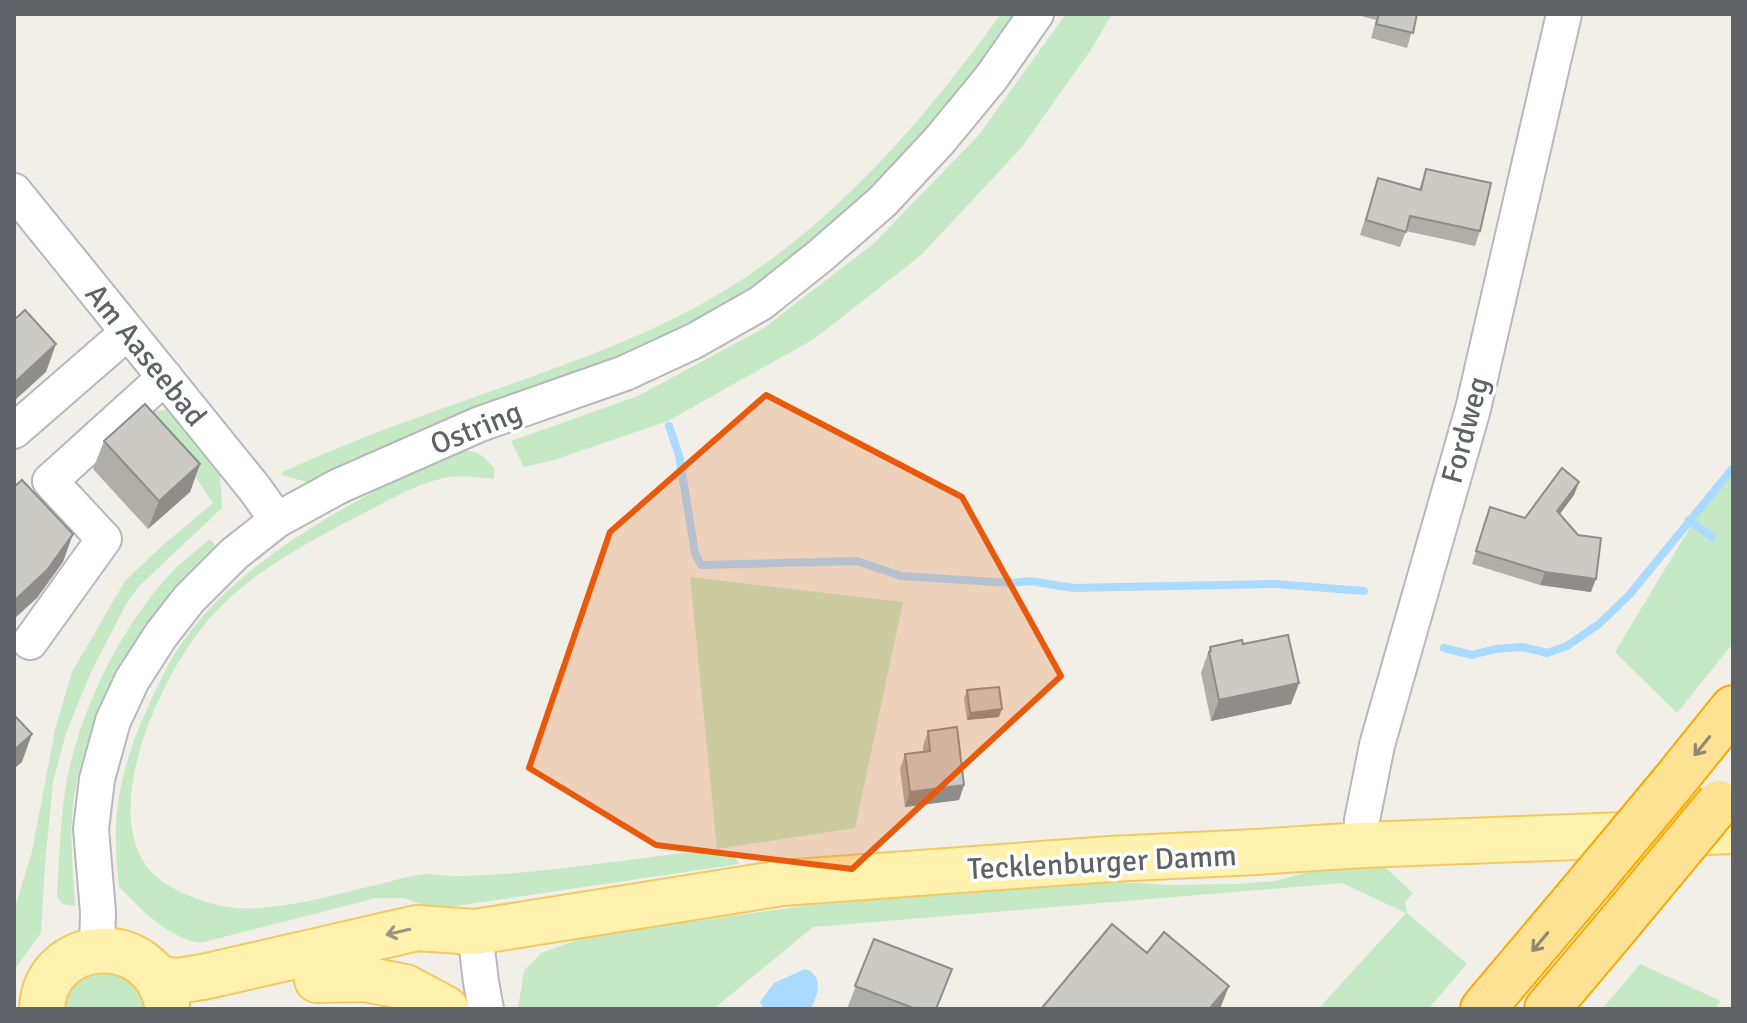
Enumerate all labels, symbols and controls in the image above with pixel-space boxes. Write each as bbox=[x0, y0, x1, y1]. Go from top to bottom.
street label: Am Aaseebad bbox=[77, 277, 214, 434]
street label: Fordweg bbox=[1433, 373, 1497, 488]
street label: Ostring bbox=[425, 393, 527, 463]
one-way arrow bbox=[1693, 735, 1711, 756]
street label: Tecklenburger Damm bbox=[966, 837, 1238, 888]
one-way arrow bbox=[386, 925, 411, 940]
one-way arrow bbox=[1531, 931, 1549, 952]

